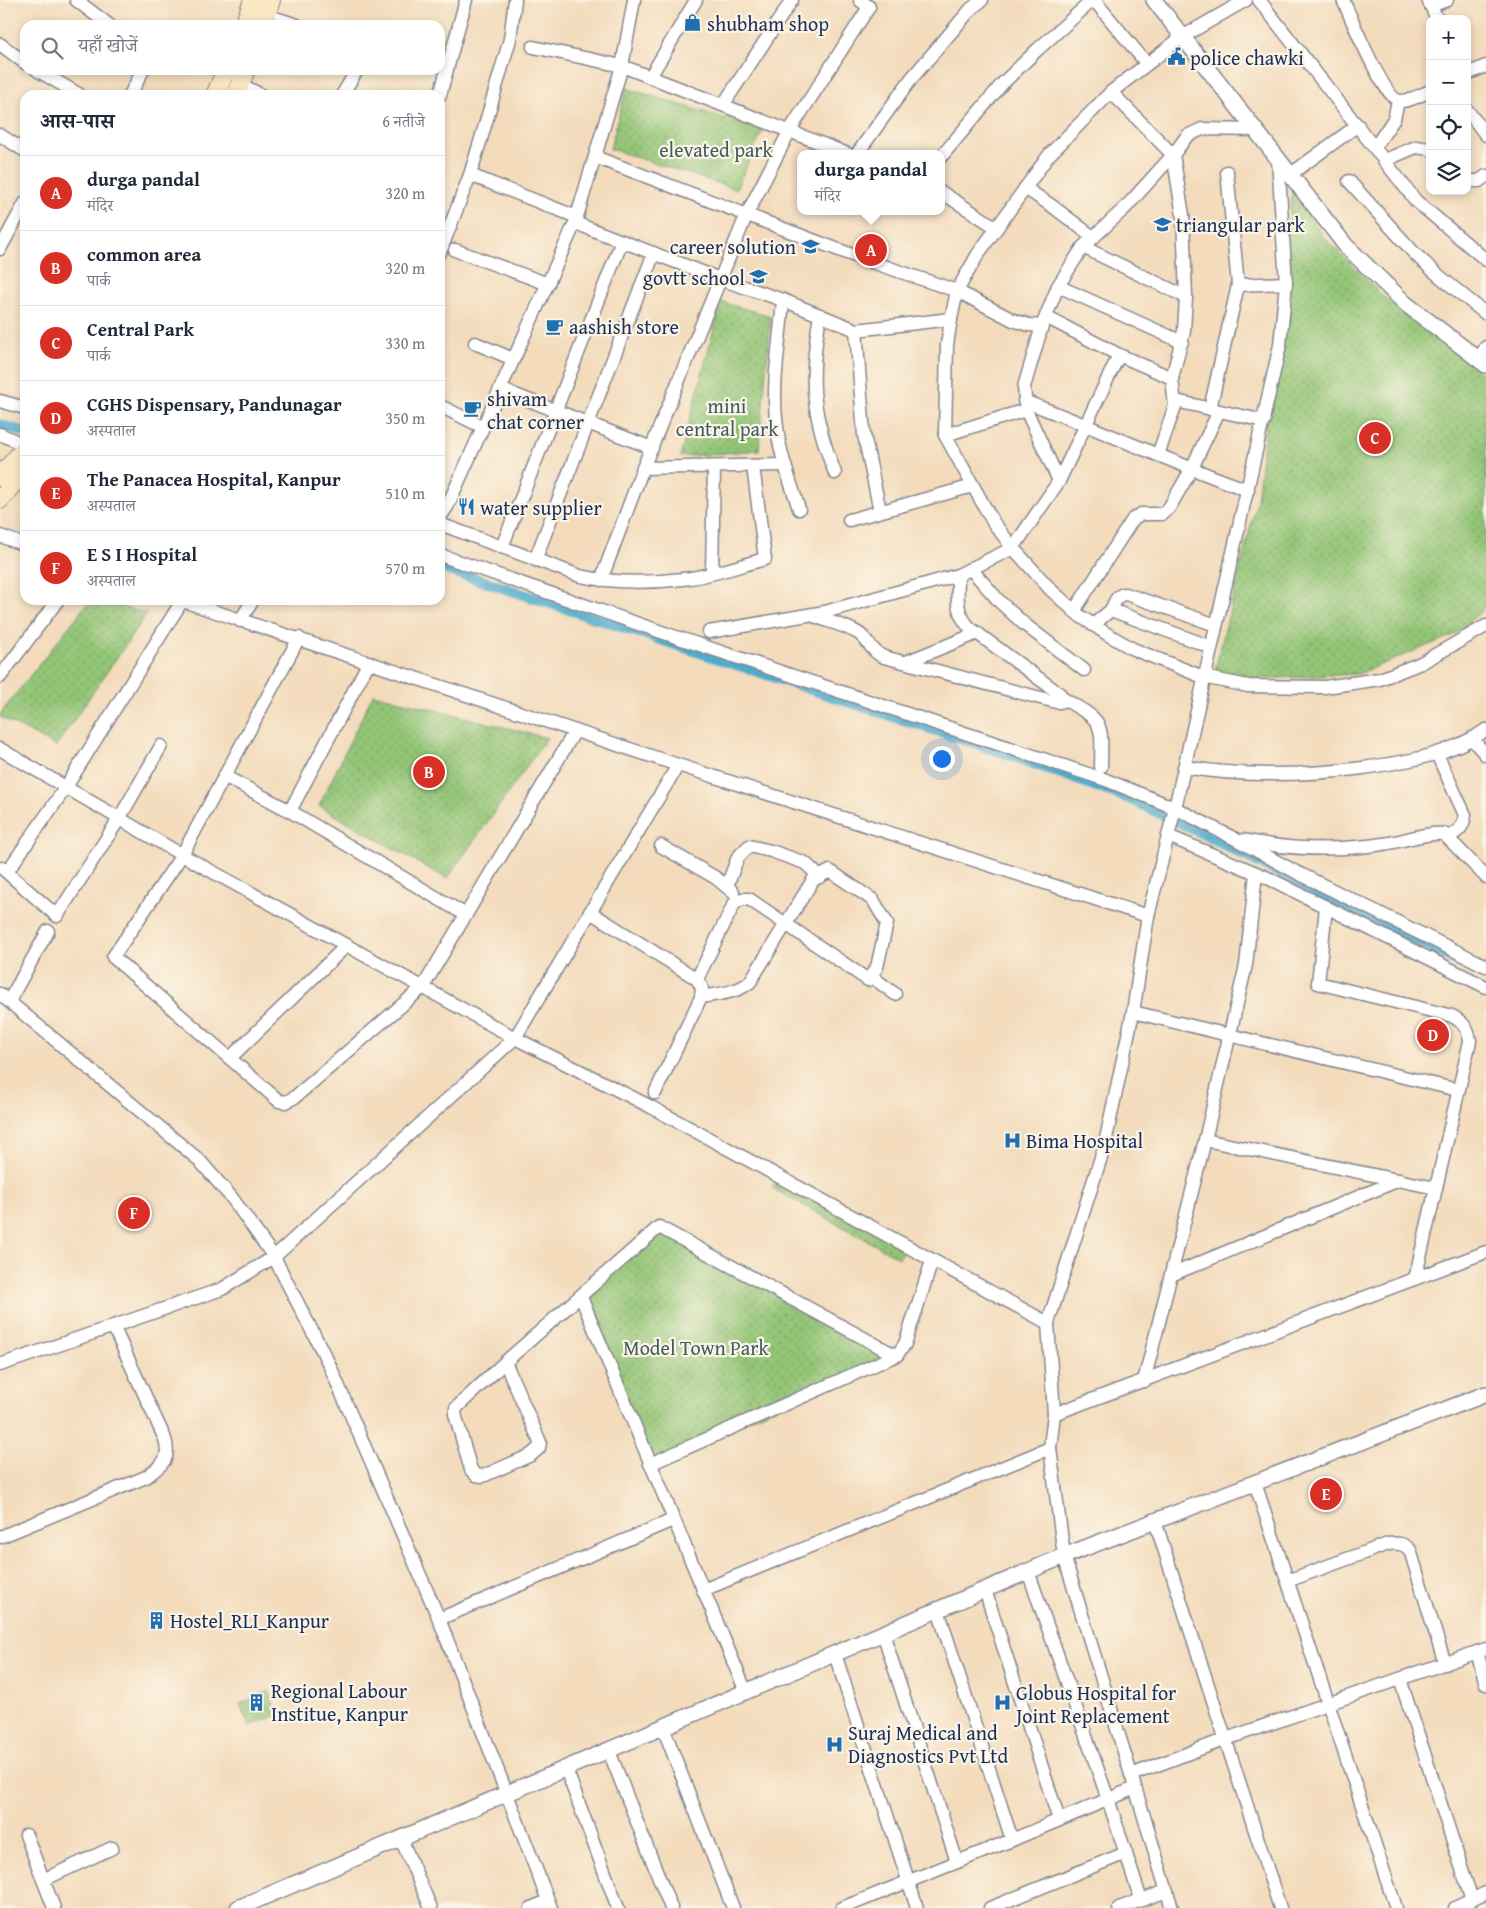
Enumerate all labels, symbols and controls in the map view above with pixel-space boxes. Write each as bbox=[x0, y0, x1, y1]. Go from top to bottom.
place label: shubham shop bbox=[707, 9, 829, 38]
shop icon: shubham shop bbox=[683, 13, 703, 33]
map controls bbox=[1426, 15, 1471, 195]
button: + bbox=[1426, 15, 1471, 60]
search box bbox=[20, 20, 445, 75]
text: यहाँ खोजें bbox=[78, 31, 138, 59]
icon: search bbox=[38, 34, 66, 62]
place label: police chawki bbox=[1190, 43, 1304, 72]
public building icon: police chawki bbox=[1166, 47, 1186, 67]
button: − bbox=[1426, 60, 1471, 105]
text: आस-पास bbox=[40, 105, 114, 136]
button: locate bbox=[1426, 105, 1471, 150]
text: 6 नतीजे bbox=[382, 109, 425, 133]
park label: elevated park bbox=[659, 135, 774, 164]
popup bbox=[797, 150, 945, 215]
button: layers bbox=[1426, 150, 1471, 195]
text: durga pandal bbox=[815, 155, 927, 183]
text: durga pandal bbox=[87, 165, 200, 193]
text: A bbox=[51, 181, 61, 205]
text: 320 m bbox=[385, 181, 425, 205]
text: मंदिर bbox=[815, 183, 841, 207]
text: मंदिर bbox=[87, 193, 113, 217]
place label: triangular park bbox=[1176, 210, 1306, 239]
school or university icon: triangular park bbox=[1152, 214, 1172, 234]
pin: A bbox=[855, 231, 887, 269]
place label: career solution bbox=[670, 232, 796, 261]
school or university icon: career solution bbox=[800, 236, 820, 256]
text: common area bbox=[87, 240, 201, 268]
text: B bbox=[51, 256, 61, 280]
text: 320 m bbox=[385, 256, 425, 280]
place label: govtt school bbox=[643, 263, 745, 292]
school or university icon: govtt school bbox=[749, 267, 769, 287]
text: पार्क bbox=[87, 268, 111, 292]
place label: aashish store bbox=[569, 312, 679, 341]
text: Central Park bbox=[87, 315, 194, 343]
cafe icon: aashish store bbox=[545, 316, 565, 336]
text: C bbox=[51, 331, 61, 355]
text: 330 m bbox=[385, 331, 425, 355]
text: पार्क bbox=[87, 343, 111, 367]
place label: shivam chat corner bbox=[487, 384, 584, 436]
text: CGHS Dispensary, Pandunagar bbox=[87, 390, 342, 418]
park label: mini central park bbox=[676, 391, 779, 443]
cafe icon: shivam chat corner bbox=[463, 399, 483, 419]
text: D bbox=[51, 406, 61, 430]
text: 350 m bbox=[385, 406, 425, 430]
text: अस्पताल bbox=[87, 418, 136, 442]
pin: C bbox=[1359, 419, 1391, 457]
text: The Panacea Hospital, Kanpur bbox=[87, 465, 341, 493]
text: E bbox=[52, 481, 60, 505]
text: 510 m bbox=[385, 481, 425, 505]
text: अस्पताल bbox=[87, 493, 136, 517]
place label: water supplier bbox=[480, 493, 602, 522]
restaurant icon: water supplier bbox=[456, 497, 476, 517]
text: E S I Hospital bbox=[87, 540, 197, 568]
text: F bbox=[52, 556, 60, 580]
text: 570 m bbox=[385, 556, 425, 580]
text: अस्पताल bbox=[87, 568, 136, 592]
your location bbox=[929, 746, 955, 772]
pin: B bbox=[413, 753, 445, 791]
pin: D bbox=[1417, 1016, 1449, 1054]
place label: Bima Hospital bbox=[1026, 1126, 1143, 1155]
hospital icon: Bima Hospital bbox=[1002, 1130, 1022, 1150]
pin: F bbox=[118, 1194, 150, 1232]
park label: Model Town Park bbox=[623, 1333, 770, 1362]
pin: E bbox=[1310, 1475, 1342, 1513]
place label: Hostel_RLI_Kanpur bbox=[170, 1606, 329, 1635]
building icon: Hostel_RLI_Kanpur bbox=[146, 1610, 166, 1630]
place label: Regional Labour Institue, Kanpur bbox=[271, 1676, 408, 1728]
place label: Globus Hospital for Joint Replacement bbox=[1013, 1678, 1176, 1730]
building icon: Regional Labour Institue, Kanpur bbox=[247, 1692, 267, 1712]
hospital icon: Globus Hospital for Joint Replacement bbox=[992, 1693, 1012, 1713]
place label: Suraj Medical and Diagnostics Pvt Ltd bbox=[848, 1718, 1008, 1770]
hospital icon: Suraj Medical and Diagnostics Pvt Ltd bbox=[824, 1734, 844, 1754]

